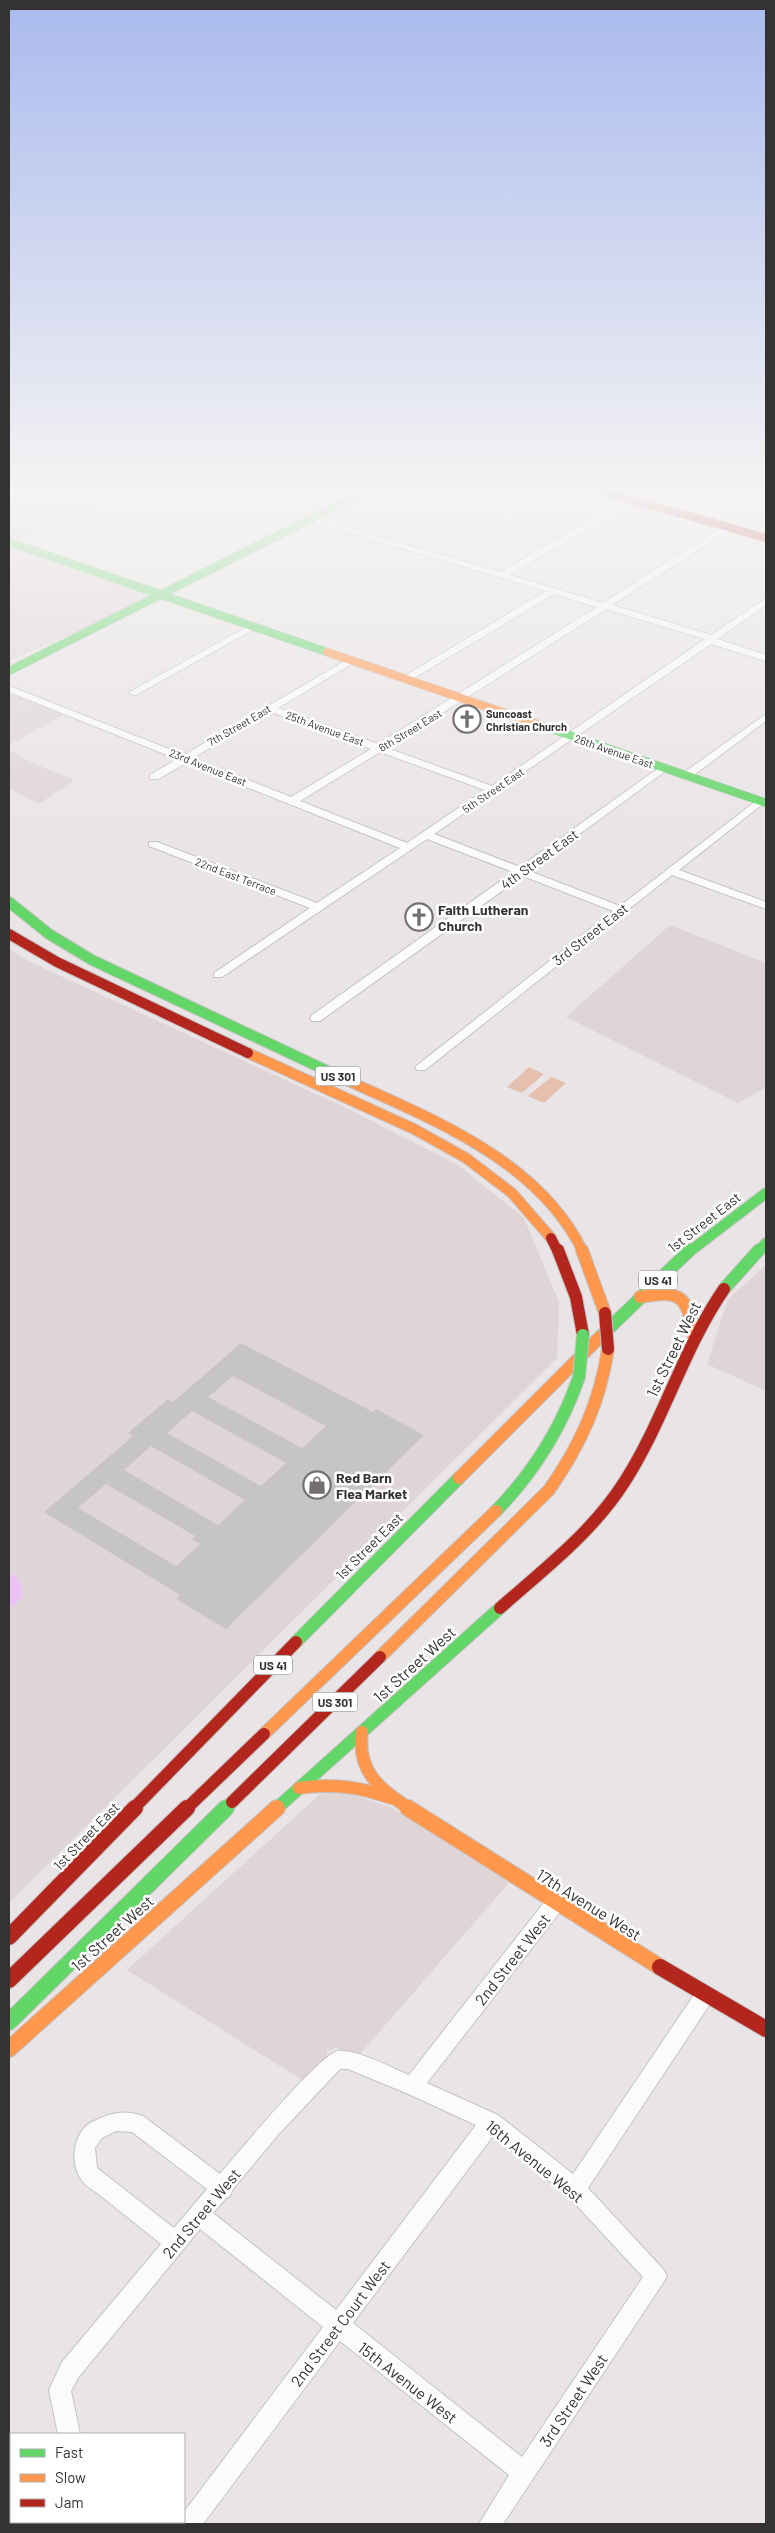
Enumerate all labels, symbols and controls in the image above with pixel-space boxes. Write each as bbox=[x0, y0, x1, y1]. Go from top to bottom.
street label: 7th Street East bbox=[205, 702, 273, 748]
church icon: Suncoast Christian Church bbox=[452, 704, 482, 734]
street label: 6th Street East bbox=[376, 706, 444, 754]
place label: Suncoast Christian Church bbox=[486, 707, 567, 733]
street label: 25th Avenue East bbox=[284, 708, 366, 748]
street label: 26th Avenue East bbox=[573, 731, 655, 771]
street label: 23rd Avenue East bbox=[167, 746, 249, 788]
street label: 5th Street East bbox=[460, 765, 526, 815]
street label: 4th Street East bbox=[497, 825, 581, 893]
street label: 22nd East Terrace bbox=[193, 854, 279, 898]
street label: 3rd Street East bbox=[549, 899, 631, 969]
place label: Faith Lutheran Church bbox=[438, 901, 528, 934]
church icon: Faith Lutheran Church bbox=[404, 902, 434, 932]
road number: US 301 bbox=[316, 1066, 360, 1086]
street label: 1st Street East bbox=[664, 1188, 744, 1256]
road number: US 41 bbox=[639, 1270, 677, 1290]
street label: 1st Street West bbox=[642, 1298, 704, 1400]
place label: Red Barn Flea Market bbox=[336, 1469, 407, 1502]
shop icon: Red Barn Flea Market bbox=[302, 1470, 332, 1500]
street label: 1st Street East bbox=[332, 1509, 406, 1583]
street label: 1st Street West bbox=[369, 1622, 459, 1706]
road number: US 41 bbox=[254, 1656, 292, 1674]
road number: US 301 bbox=[312, 1692, 358, 1711]
street label: 1st Street East bbox=[49, 1798, 123, 1874]
street label: 17th Avenue West bbox=[533, 1864, 645, 1944]
street label: 1st Street West bbox=[67, 1891, 157, 1975]
street label: 2nd Street West bbox=[470, 1909, 554, 2009]
street label: 16th Avenue West bbox=[482, 2116, 588, 2206]
street label: 2nd Street West bbox=[158, 2164, 244, 2262]
street label: 2nd Street Court West bbox=[286, 2256, 394, 2390]
street label: 15th Avenue West bbox=[355, 2337, 461, 2427]
street label: 3rd Street West bbox=[535, 2350, 611, 2450]
legend bbox=[10, 2433, 185, 2523]
text: Fast bbox=[55, 2443, 83, 2461]
text: Slow bbox=[55, 2468, 86, 2486]
text: Jam bbox=[55, 2493, 84, 2511]

